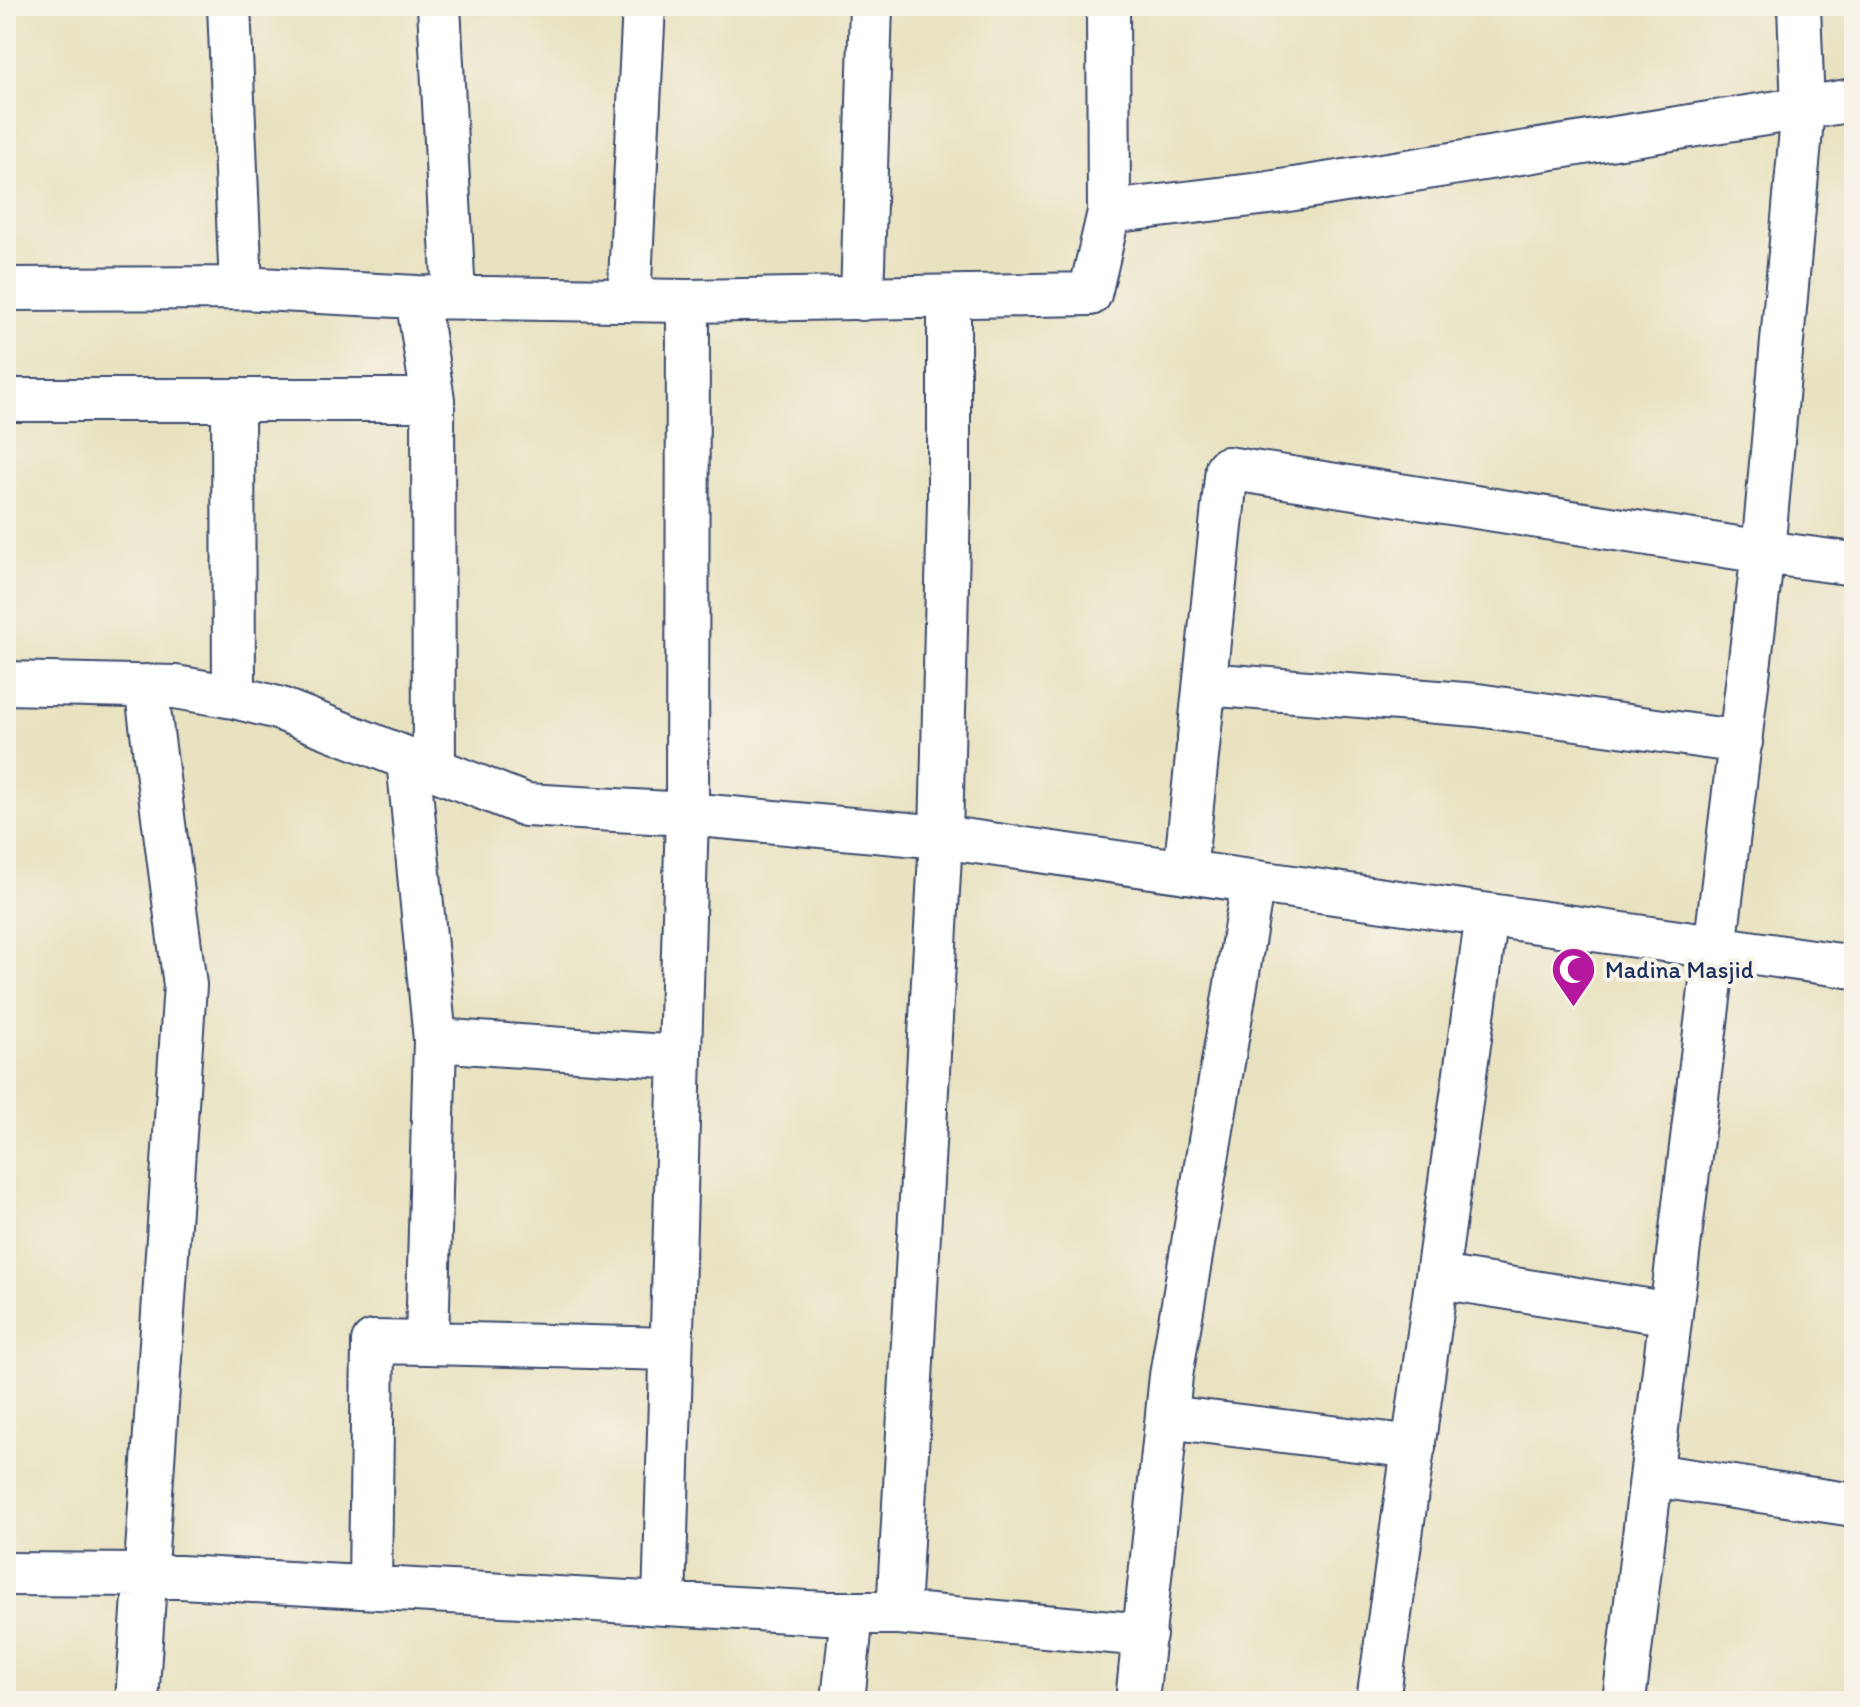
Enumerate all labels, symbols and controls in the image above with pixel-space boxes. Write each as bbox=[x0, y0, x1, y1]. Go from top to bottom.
mosque icon: Madina Masjid bbox=[1550, 946, 1598, 1009]
place label: Madina Masjid bbox=[1605, 955, 1754, 984]

